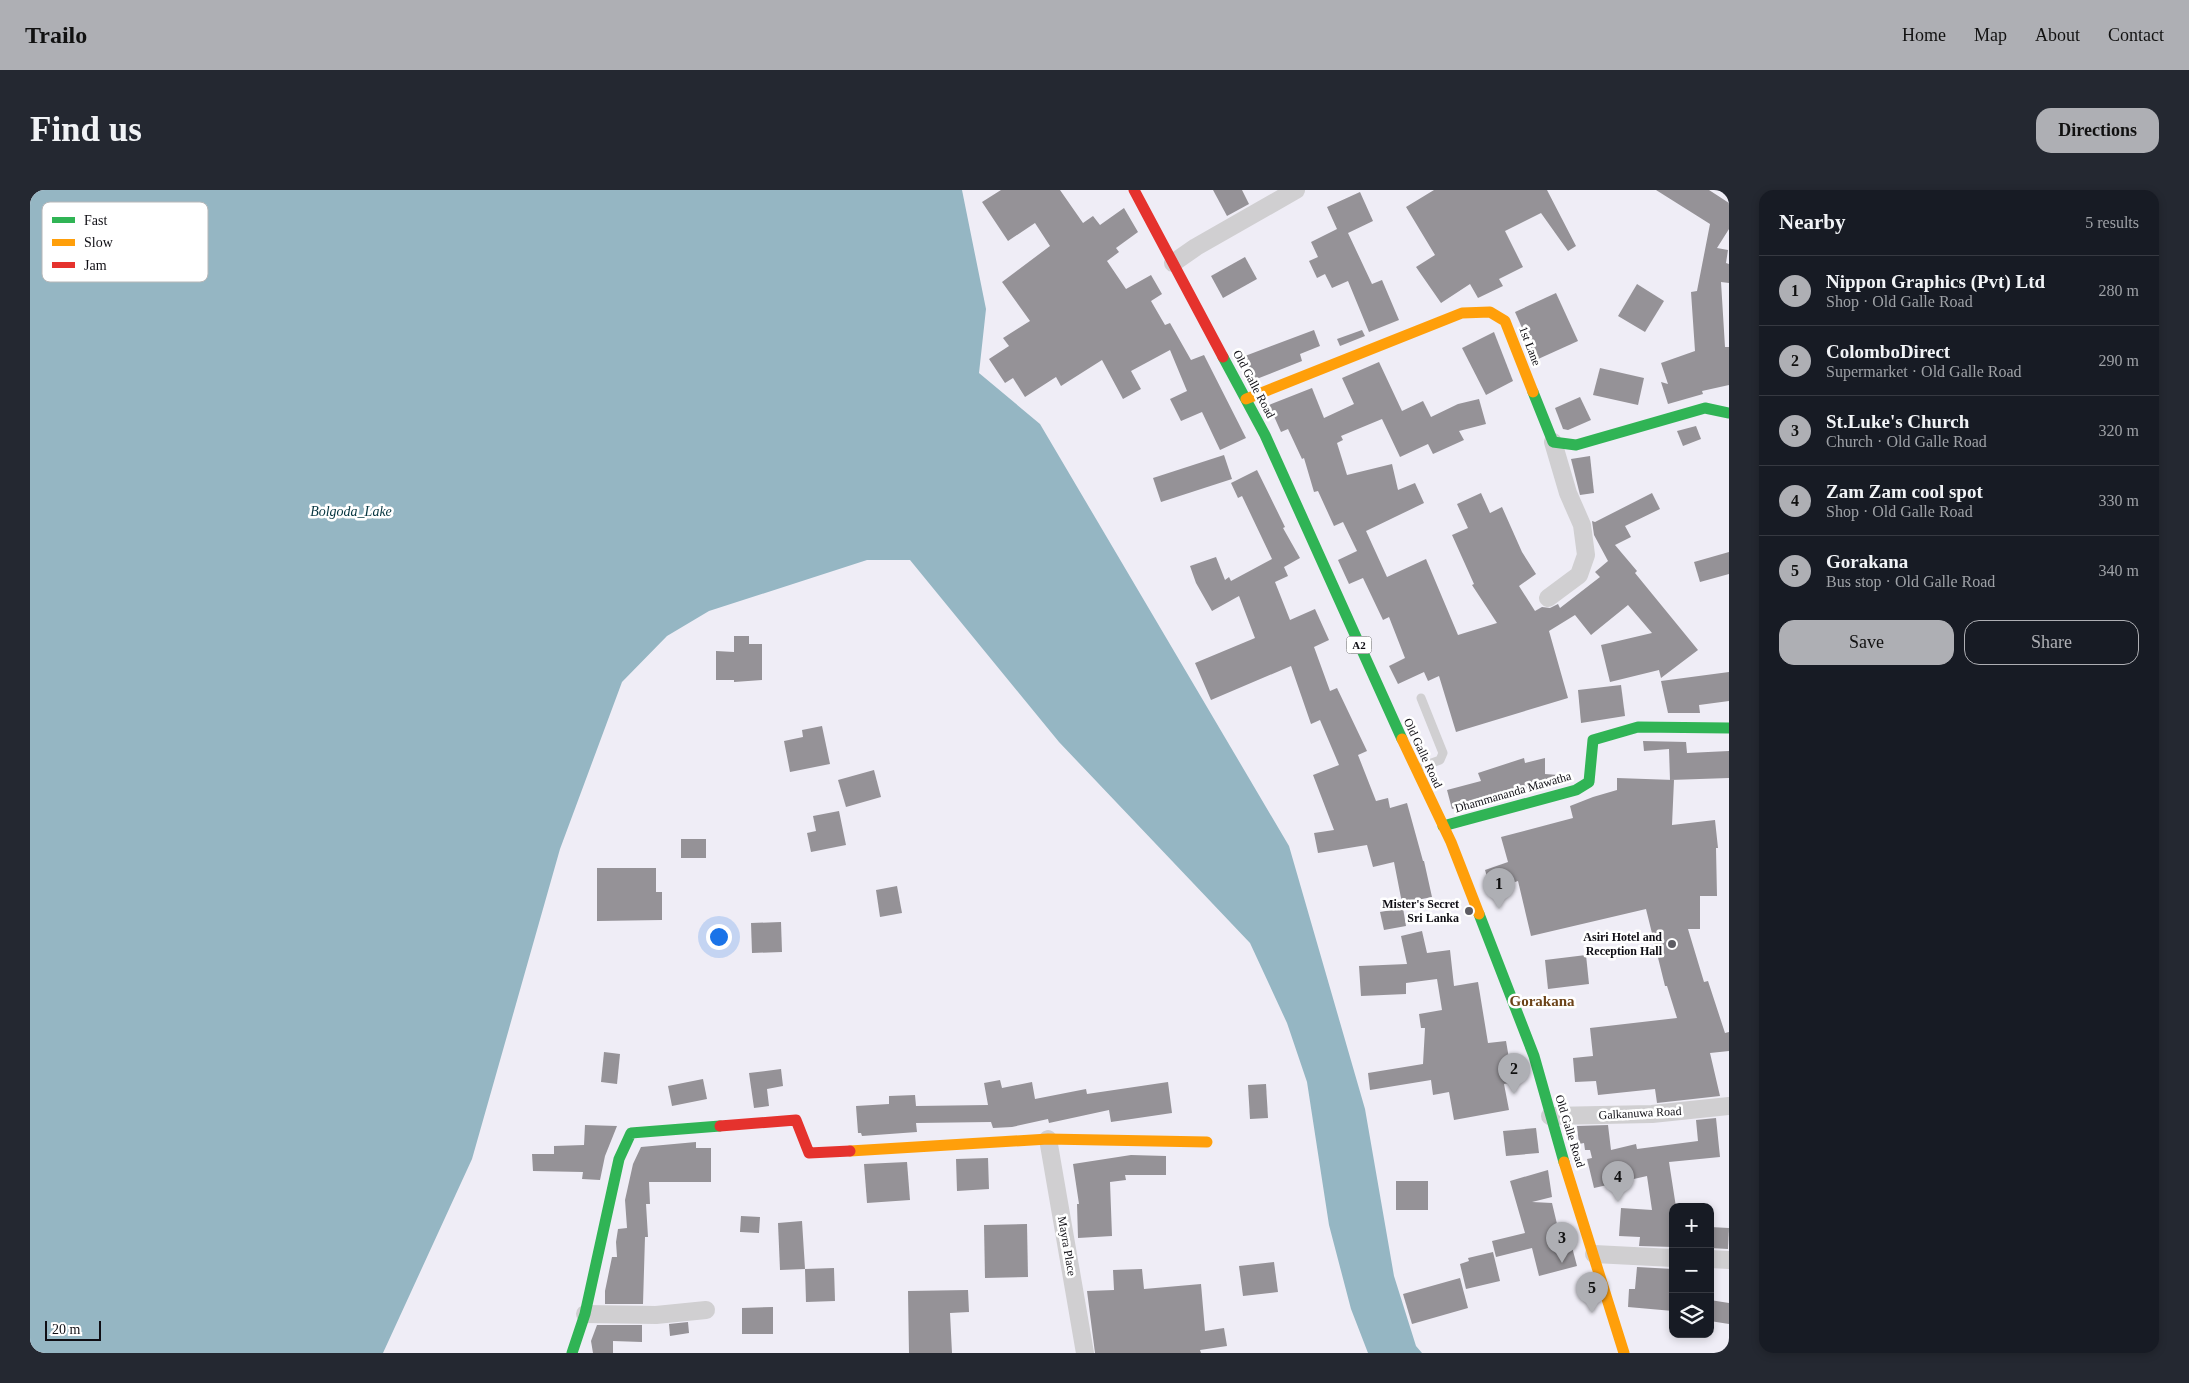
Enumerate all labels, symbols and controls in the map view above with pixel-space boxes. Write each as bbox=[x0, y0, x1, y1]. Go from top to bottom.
text: Trailo bbox=[25, 22, 87, 48]
text: Home bbox=[1902, 25, 1946, 45]
text: Map bbox=[1974, 25, 2007, 45]
text: About bbox=[2035, 25, 2080, 45]
text: Contact bbox=[2108, 25, 2164, 45]
button: Directions bbox=[2036, 108, 2159, 153]
text: Find us bbox=[30, 110, 142, 149]
legend bbox=[42, 202, 208, 282]
text: Nearby bbox=[1779, 210, 1846, 234]
text: Fast bbox=[84, 213, 107, 228]
text: 5 results bbox=[2085, 214, 2139, 231]
text: Slow bbox=[84, 235, 114, 250]
text: Jam bbox=[84, 258, 107, 273]
text: Nippon Graphics (Pvt) Ltd bbox=[1826, 271, 2045, 292]
text: 1 bbox=[1791, 282, 1799, 299]
text: 280 m bbox=[2099, 282, 2139, 299]
text: Shop · Old Galle Road bbox=[1826, 293, 1973, 310]
street label: 1st Lane bbox=[1516, 324, 1544, 368]
text: ColomboDirect bbox=[1826, 341, 1950, 362]
street label: Old Galle Road bbox=[1230, 347, 1278, 421]
text: 2 bbox=[1791, 352, 1799, 369]
text: 290 m bbox=[2099, 352, 2139, 369]
text: Supermarket · Old Galle Road bbox=[1826, 363, 2022, 380]
text: St.Luke's Church bbox=[1826, 411, 1969, 432]
text: 3 bbox=[1791, 422, 1799, 439]
text: 320 m bbox=[2099, 422, 2139, 439]
text: Church · Old Galle Road bbox=[1826, 433, 1987, 450]
text: Zam Zam cool spot bbox=[1826, 481, 1983, 502]
text: 4 bbox=[1791, 492, 1799, 509]
text: 330 m bbox=[2099, 492, 2139, 509]
text: Shop · Old Galle Road bbox=[1826, 503, 1973, 520]
water label: Bolgoda_Lake bbox=[310, 504, 392, 519]
text: Gorakana bbox=[1826, 551, 1908, 572]
text: 5 bbox=[1791, 562, 1799, 579]
text: 340 m bbox=[2099, 562, 2139, 579]
text: Bus stop · Old Galle Road bbox=[1826, 573, 1995, 590]
button: Save bbox=[1779, 620, 1954, 665]
button: Share bbox=[1964, 620, 2139, 665]
road number: A2 bbox=[1346, 636, 1372, 654]
street label: Old Galle Road bbox=[1401, 716, 1445, 790]
street label: Dhammananda Mawatha bbox=[1453, 769, 1573, 815]
pin: 1 bbox=[1483, 868, 1515, 909]
place label: Mister's Secret Sri Lanka bbox=[1382, 897, 1459, 925]
marker: Mister's Secret Sri Lanka bbox=[1463, 905, 1475, 917]
your location bbox=[706, 924, 732, 950]
place label: Asiri Hotel and Reception Hall bbox=[1583, 930, 1663, 958]
marker: Asiri Hotel and Reception Hall bbox=[1666, 938, 1678, 950]
district label: Gorakana bbox=[1509, 993, 1575, 1009]
pin: 2 bbox=[1498, 1053, 1530, 1094]
street label: Old Galle Road bbox=[1552, 1093, 1588, 1169]
street label: Galkanuwa Road bbox=[1598, 1104, 1682, 1122]
pin: 4 bbox=[1602, 1161, 1634, 1202]
map controls bbox=[1669, 1203, 1714, 1338]
button: + bbox=[1669, 1203, 1714, 1248]
street label: Mayra Place bbox=[1055, 1215, 1079, 1277]
pin: 3 bbox=[1546, 1222, 1578, 1263]
button: − bbox=[1669, 1248, 1714, 1293]
pin: 5 bbox=[1576, 1272, 1608, 1313]
button: layers bbox=[1669, 1293, 1714, 1338]
scale bar bbox=[45, 1318, 101, 1341]
text: 20 m bbox=[52, 1322, 80, 1337]

